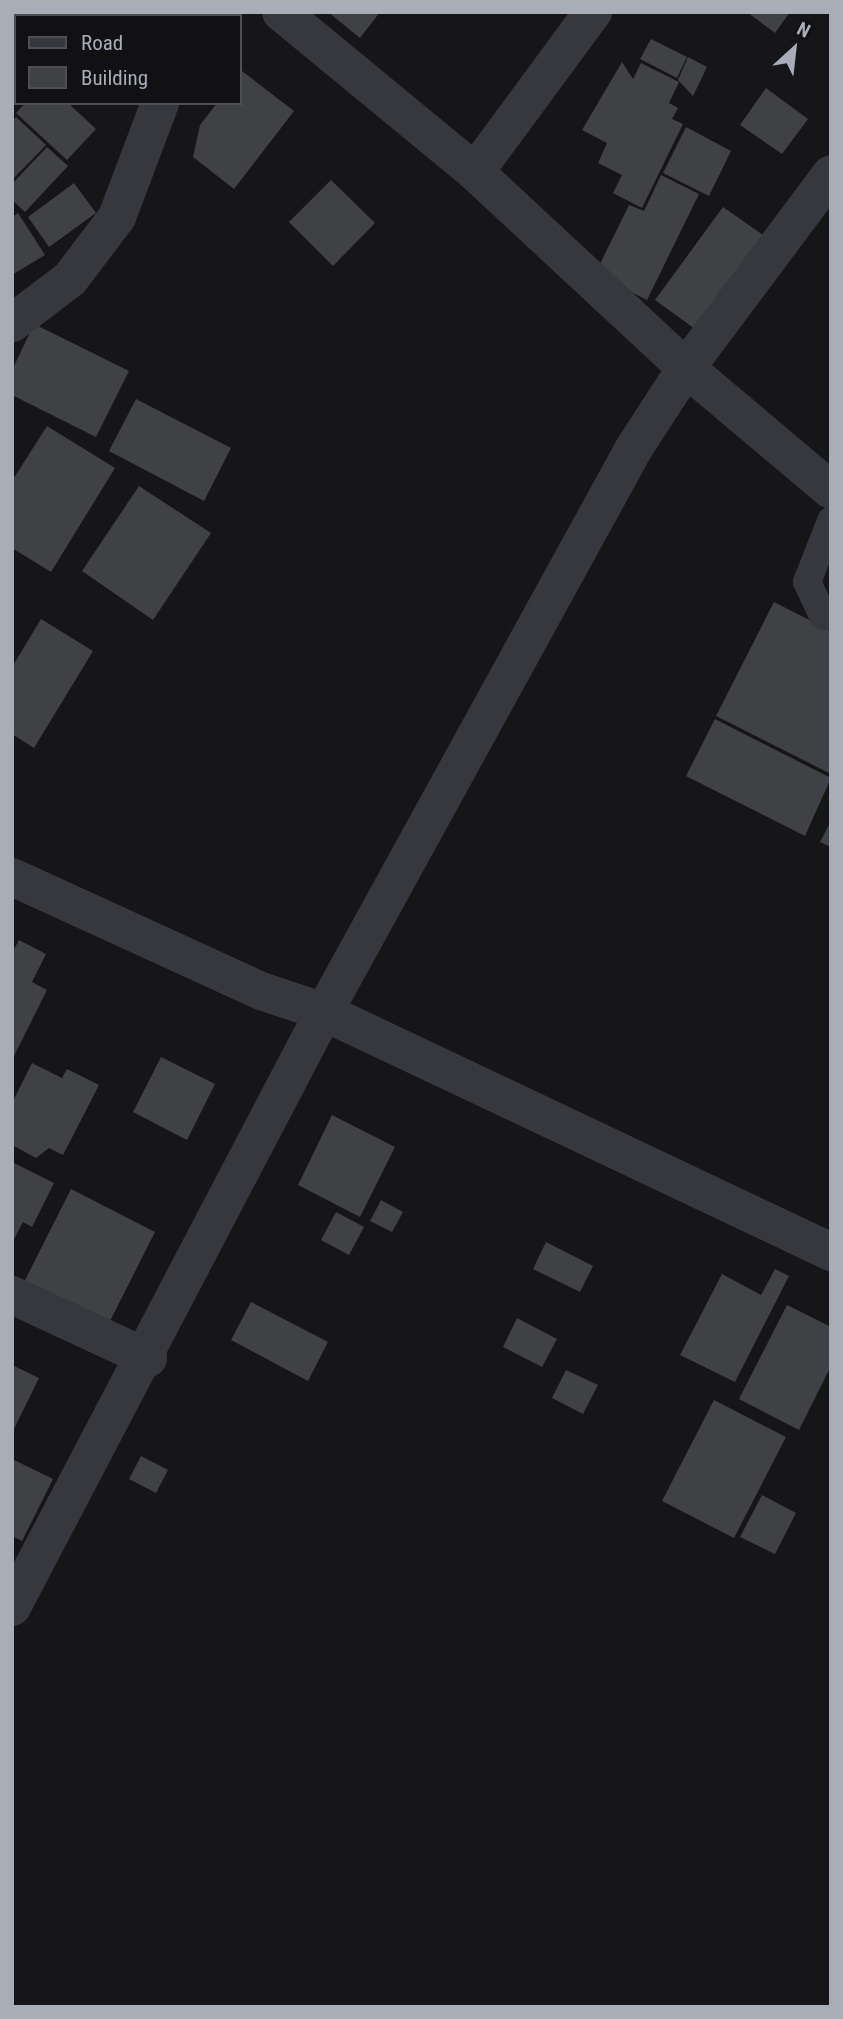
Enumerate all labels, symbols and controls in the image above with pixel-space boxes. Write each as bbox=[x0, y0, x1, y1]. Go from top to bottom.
legend bbox=[14, 14, 242, 105]
north arrow bbox=[759, 14, 829, 84]
text: N bbox=[793, 17, 814, 43]
text: Road bbox=[81, 31, 123, 55]
text: Building bbox=[81, 66, 148, 90]

